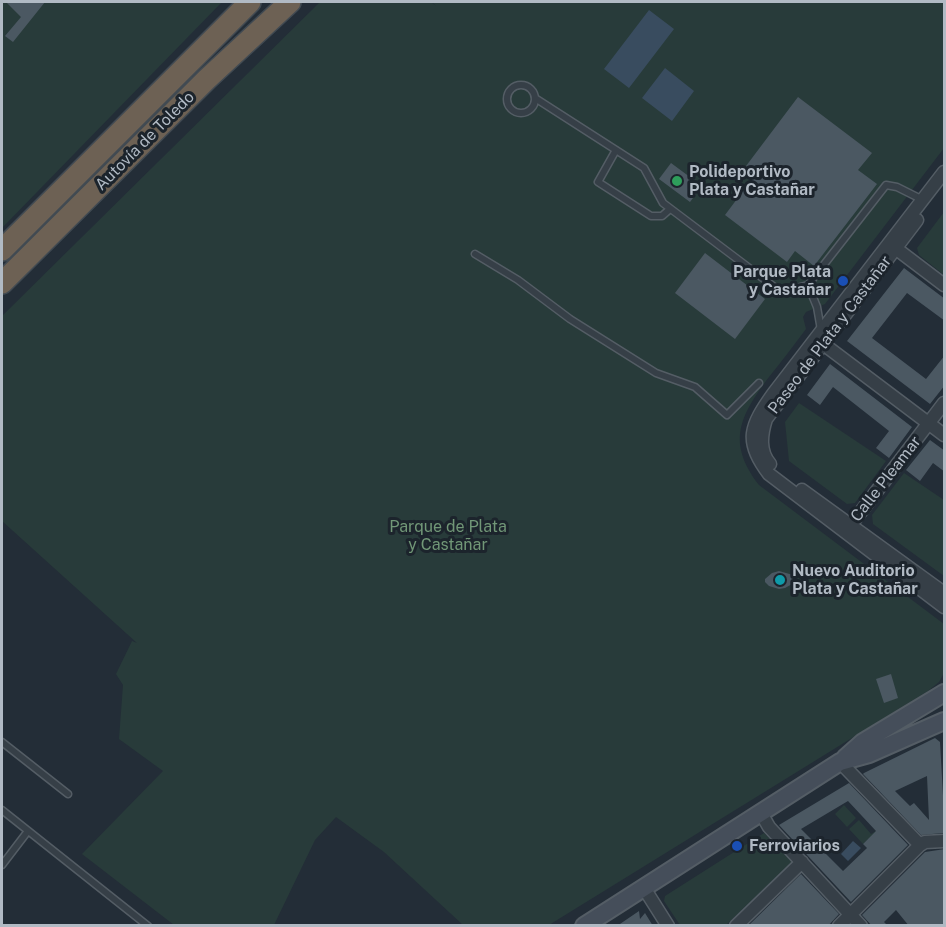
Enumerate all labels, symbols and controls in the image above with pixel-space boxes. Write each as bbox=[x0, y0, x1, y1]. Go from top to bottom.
street label: Autovía de Toledo bbox=[92, 88, 198, 194]
place label: Polideportivo Plata y Castañar bbox=[689, 162, 815, 200]
marker: Polideportivo Plata y Castañar bbox=[670, 174, 684, 188]
street label: Paseo de Plata y Castañar bbox=[764, 252, 896, 418]
place label: Parque Plata y Castañar bbox=[733, 262, 831, 300]
marker: Parque Plata y Castañar bbox=[836, 274, 850, 288]
street label: Calle Pleamar bbox=[847, 432, 925, 526]
park label: Parque de Plata y Castañar bbox=[389, 517, 507, 555]
place label: Nuevo Auditorio Plata y Castañar bbox=[792, 561, 918, 599]
marker: Nuevo Auditorio Plata y Castañar bbox=[773, 573, 787, 587]
place label: Ferroviarios bbox=[749, 836, 840, 856]
marker: Ferroviarios bbox=[730, 839, 744, 853]

